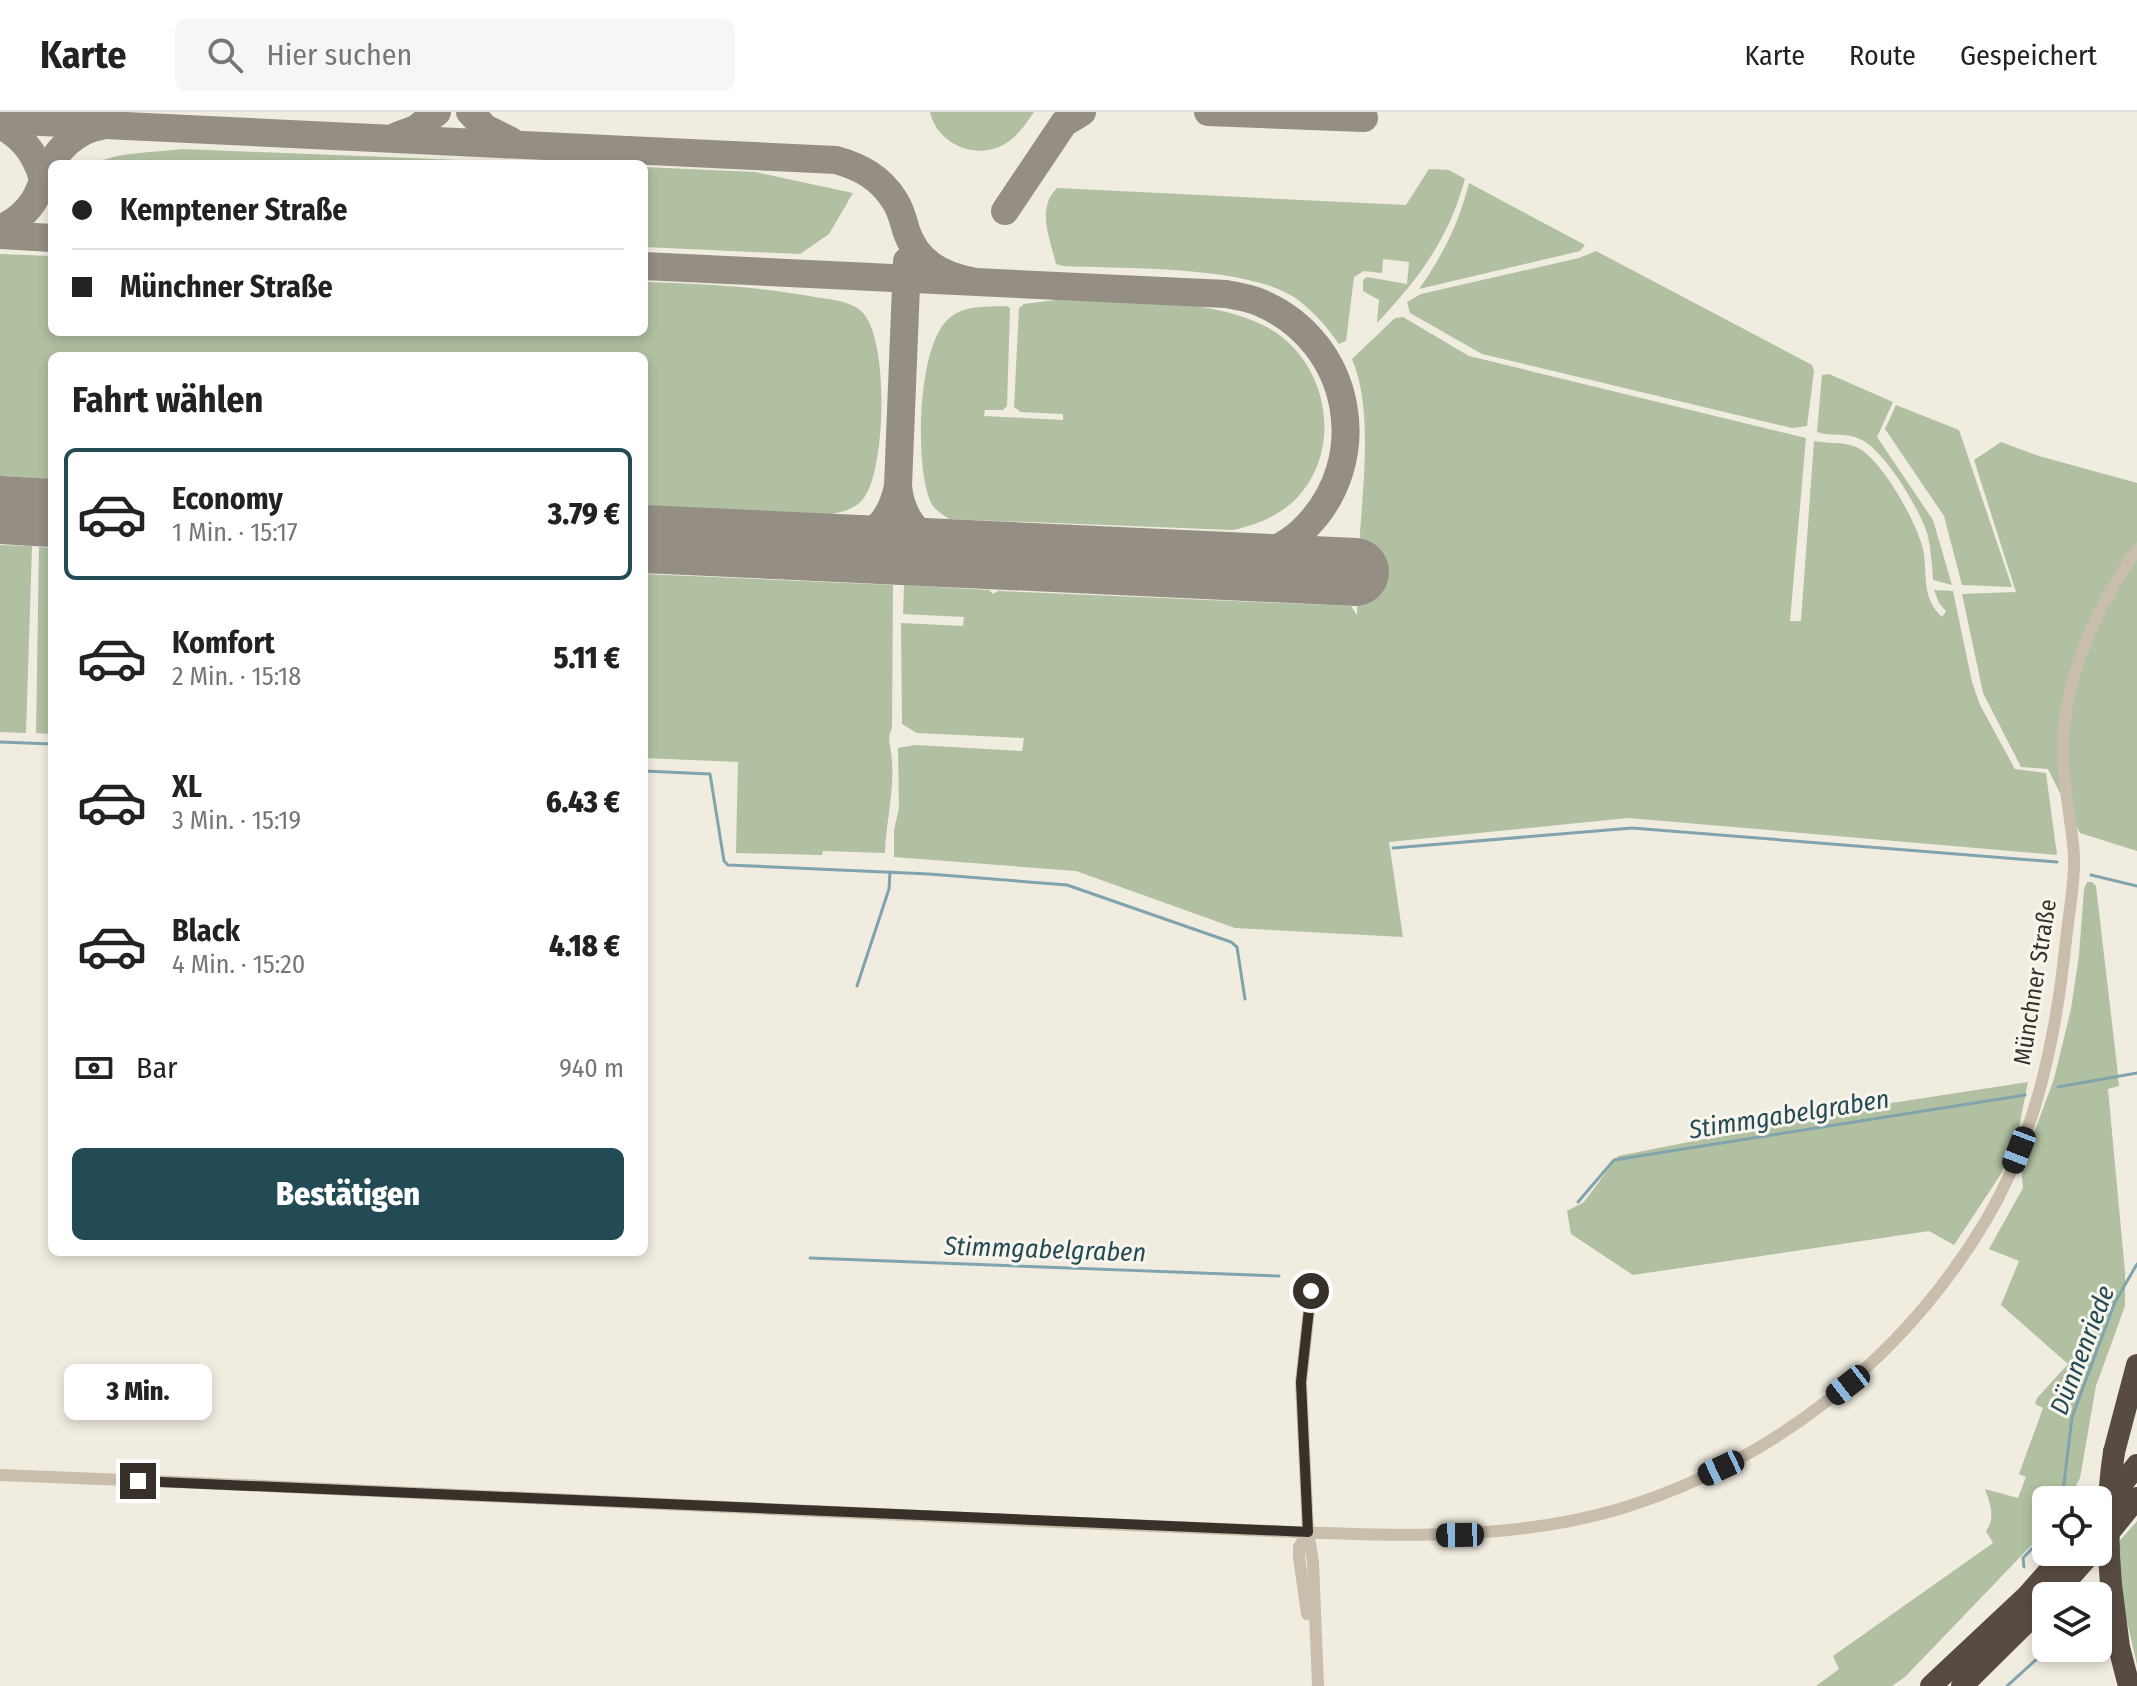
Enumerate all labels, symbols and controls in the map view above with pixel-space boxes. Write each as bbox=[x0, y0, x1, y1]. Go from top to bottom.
search box bbox=[175, 19, 735, 91]
text: Karte bbox=[40, 32, 127, 78]
icon: search bbox=[203, 33, 247, 77]
text: Hier suchen bbox=[267, 37, 412, 73]
text: Karte bbox=[1744, 39, 1805, 72]
text: Route bbox=[1849, 39, 1916, 72]
text: Gespeichert bbox=[1960, 39, 2097, 72]
text: Kemptener Straße bbox=[120, 192, 348, 228]
text: Münchner Straße bbox=[120, 269, 333, 305]
text: Fahrt wählen bbox=[72, 378, 263, 422]
icon: car bbox=[76, 478, 148, 550]
text: Economy bbox=[172, 481, 283, 517]
text: 3.79 € bbox=[548, 496, 620, 532]
text: 1 Min. · 15:17 bbox=[172, 517, 297, 548]
icon: car bbox=[76, 622, 148, 694]
text: Komfort bbox=[172, 625, 275, 661]
text: 5.11 € bbox=[553, 640, 620, 676]
text: 2 Min. · 15:18 bbox=[172, 661, 301, 692]
icon: car bbox=[76, 766, 148, 838]
text: XL bbox=[172, 769, 202, 805]
text: 6.43 € bbox=[546, 784, 620, 820]
text: 3 Min. · 15:19 bbox=[172, 805, 301, 836]
street label: Münchner Straße bbox=[2008, 897, 2062, 1067]
icon: car bbox=[76, 910, 148, 982]
text: Black bbox=[172, 913, 240, 949]
text: 4.18 € bbox=[549, 928, 620, 964]
text: 4 Min. · 15:20 bbox=[172, 949, 305, 980]
icon: cash bbox=[72, 1046, 116, 1090]
text: Bar bbox=[136, 1050, 178, 1086]
text: 940 m bbox=[559, 1053, 624, 1084]
water label: Stimmgabelgraben bbox=[1686, 1083, 1891, 1146]
car bbox=[1999, 1123, 2039, 1177]
button: Bestätigen bbox=[72, 1148, 624, 1240]
water label: Stimmgabelgraben bbox=[942, 1230, 1147, 1269]
route start bbox=[1293, 1273, 1329, 1309]
water label: Dünnenriede bbox=[2044, 1281, 2121, 1419]
car bbox=[1822, 1361, 1874, 1409]
callout: 3 Min. bbox=[64, 1365, 212, 1421]
text: 3 Min. bbox=[107, 1376, 169, 1407]
car bbox=[1694, 1447, 1748, 1489]
route end bbox=[120, 1463, 156, 1499]
map controls bbox=[2032, 1486, 2112, 1662]
button: locate bbox=[2032, 1486, 2112, 1566]
car bbox=[1436, 1523, 1484, 1547]
button: layers bbox=[2032, 1582, 2112, 1662]

